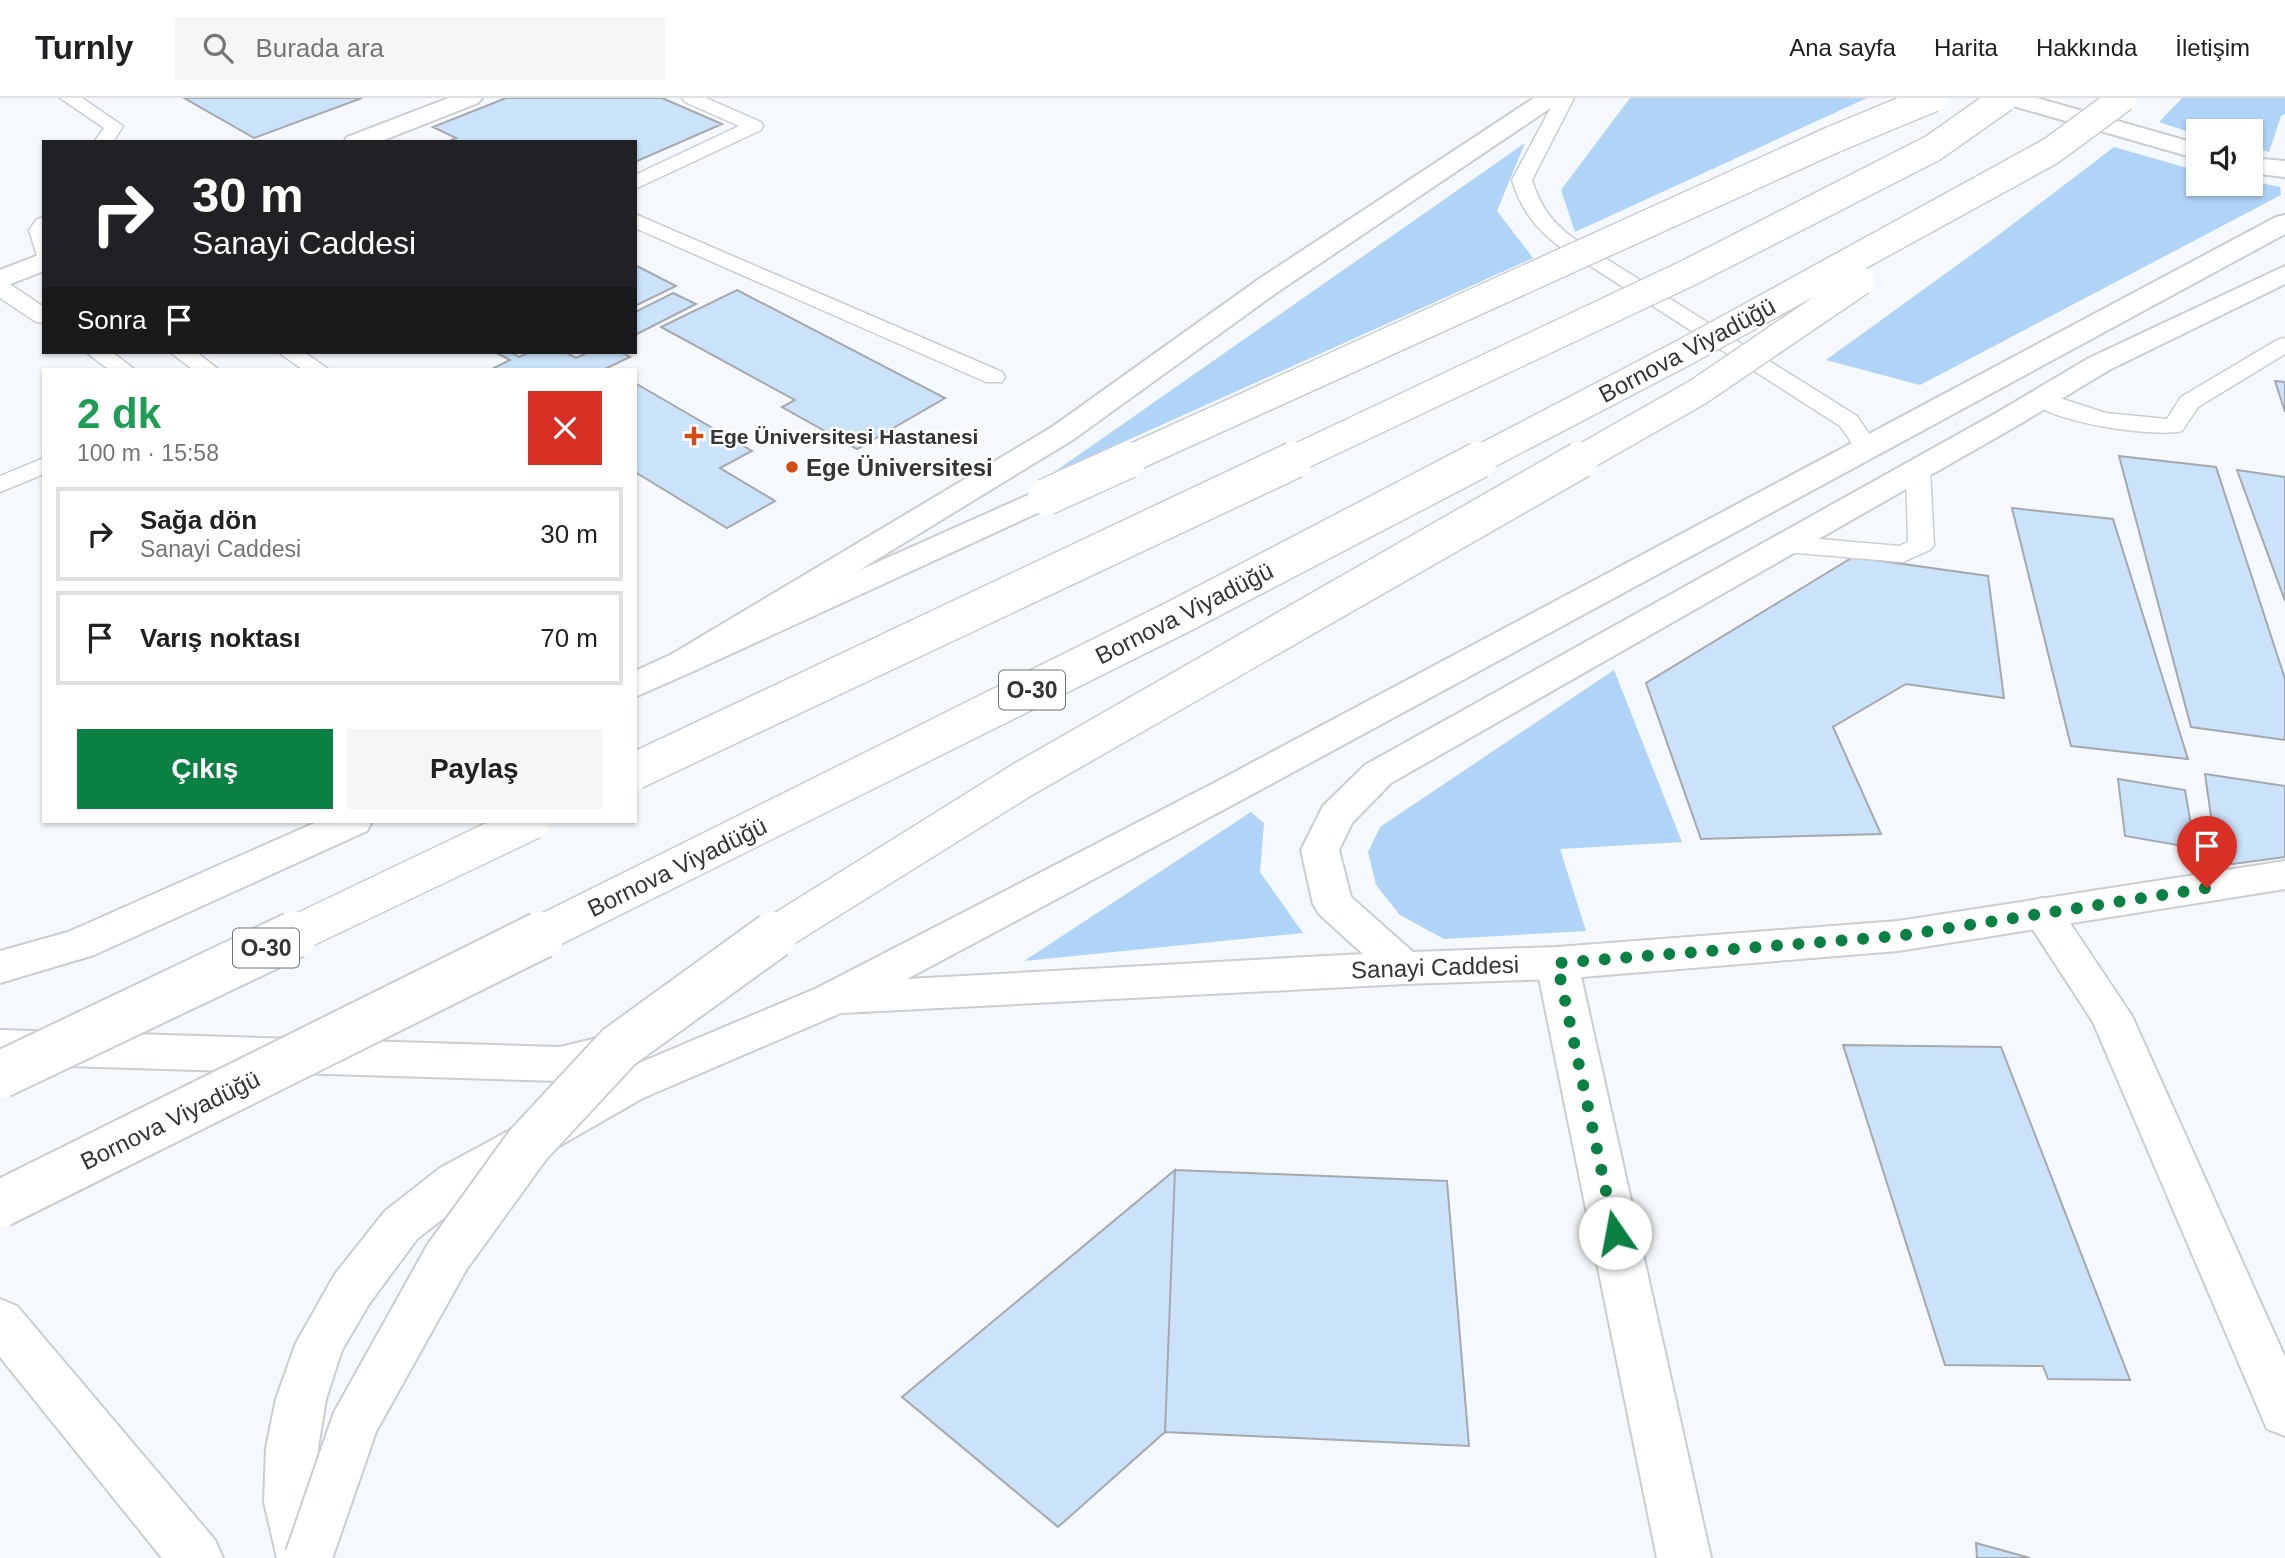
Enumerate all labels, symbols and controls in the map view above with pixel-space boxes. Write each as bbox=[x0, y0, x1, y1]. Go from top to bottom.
search box bbox=[175, 17, 665, 80]
text: Turnly bbox=[35, 29, 133, 66]
icon: search bbox=[199, 29, 237, 67]
text: Burada ara bbox=[255, 33, 384, 63]
text: Ana sayfa bbox=[1789, 34, 1896, 61]
text: Harita bbox=[1934, 34, 1998, 61]
text: Hakkında bbox=[2036, 34, 2137, 61]
text: İletişim bbox=[2175, 34, 2250, 61]
map controls bbox=[2186, 119, 2263, 196]
button: sound bbox=[2186, 119, 2263, 196]
icon: right bbox=[77, 168, 168, 259]
text: 30 m bbox=[192, 168, 304, 222]
text: Sanayi Caddesi bbox=[192, 225, 416, 261]
street label: Bornova Viyadüğü bbox=[1594, 292, 1780, 408]
icon: arrive bbox=[160, 301, 198, 339]
text: Sonra bbox=[77, 305, 146, 335]
text: 2 dk bbox=[77, 390, 161, 437]
button: close bbox=[528, 391, 602, 465]
place label: Ege Üniversitesi Hastanesi bbox=[710, 425, 978, 448]
marker: Ege Üniversitesi Hastanesi bbox=[684, 426, 704, 446]
text: 100 m · 15:58 bbox=[77, 440, 219, 466]
place label: Ege Üniversitesi bbox=[806, 454, 993, 481]
marker: Ege Üniversitesi bbox=[784, 459, 800, 475]
text: Sağa dön bbox=[140, 505, 257, 535]
icon: right bbox=[81, 515, 119, 553]
text: 30 m bbox=[540, 519, 598, 549]
text: Sanayi Caddesi bbox=[140, 536, 301, 562]
street label: Bornova Viyadüğü bbox=[1091, 557, 1277, 669]
icon: arrive bbox=[81, 619, 119, 657]
text: Varış noktası bbox=[140, 623, 300, 653]
text: 70 m bbox=[540, 623, 598, 653]
road number: O-30 bbox=[999, 670, 1065, 710]
button: Çıkış bbox=[77, 729, 333, 809]
button: Paylaş bbox=[347, 729, 602, 809]
street label: Bornova Viyadüğü bbox=[583, 812, 771, 922]
pin bbox=[2177, 816, 2237, 888]
icon: arrive bbox=[2188, 827, 2226, 865]
road number: O-30 bbox=[233, 928, 299, 968]
street label: Sanayi Caddesi bbox=[1351, 951, 1519, 983]
street label: Bornova Viyadüğü bbox=[76, 1065, 264, 1175]
position arrow bbox=[1578, 1196, 1652, 1270]

